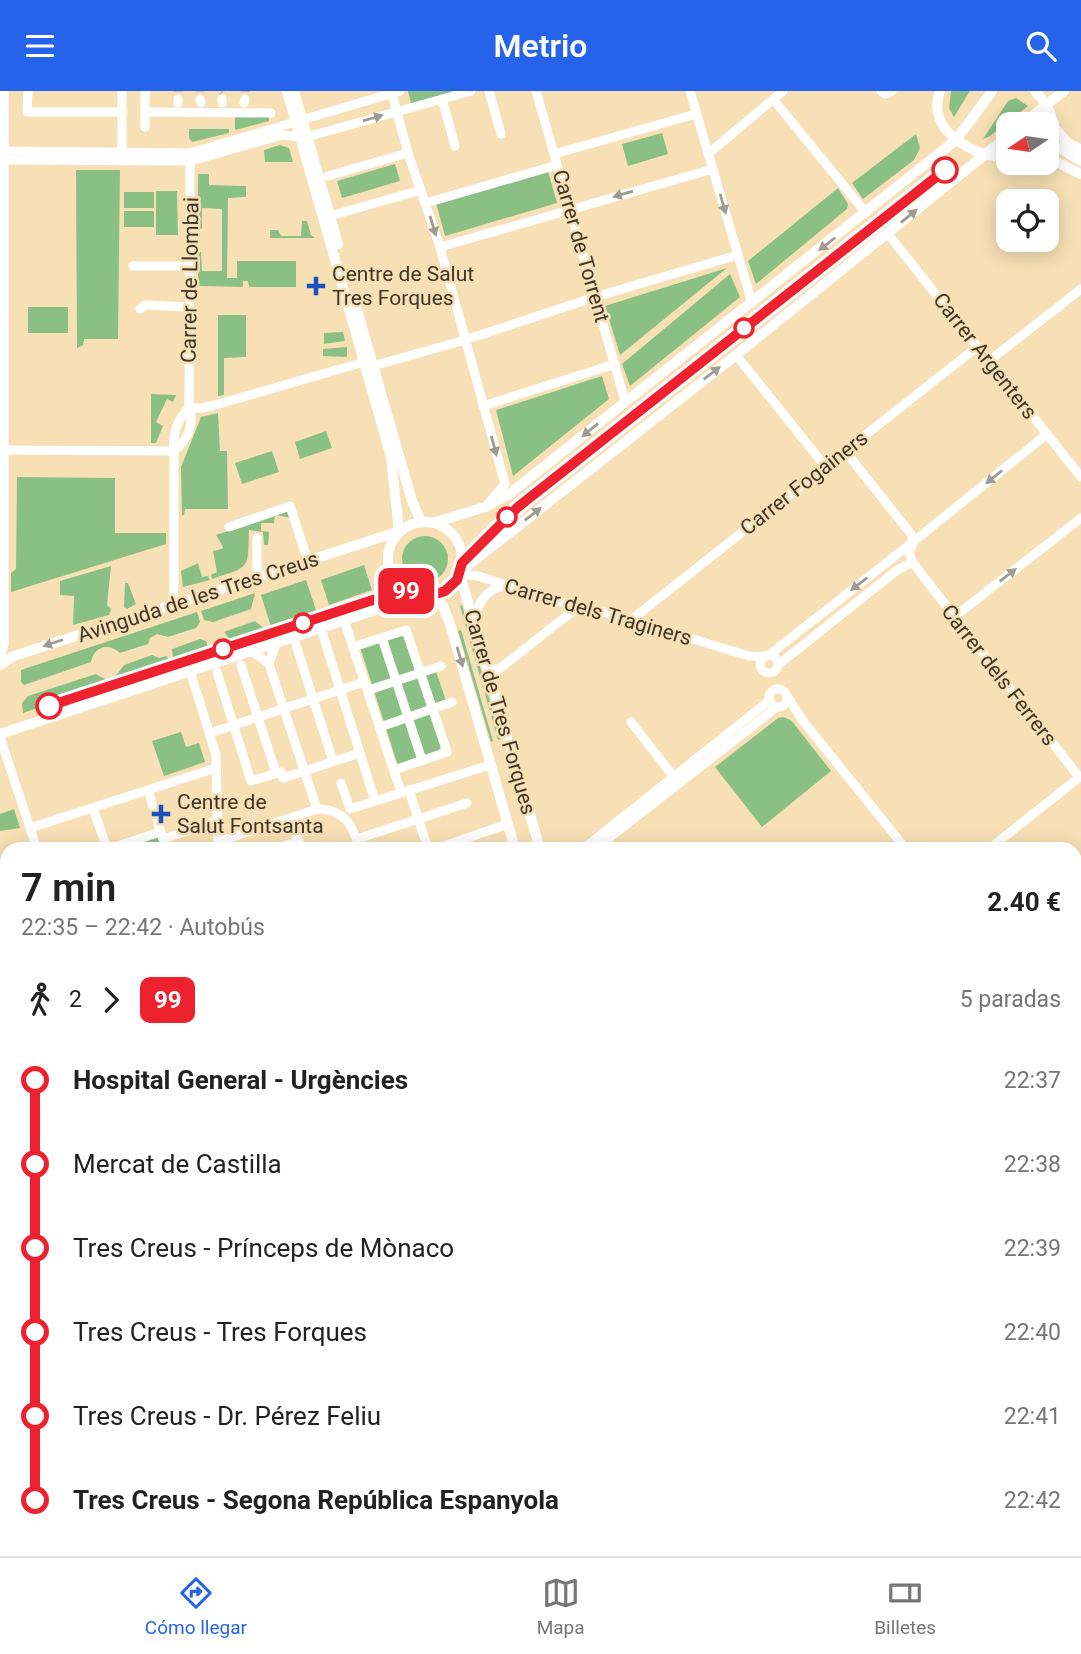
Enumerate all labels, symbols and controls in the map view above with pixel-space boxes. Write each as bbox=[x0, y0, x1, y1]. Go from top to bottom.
icon: menu bbox=[21, 27, 59, 65]
text: Metrio bbox=[494, 27, 587, 65]
icon: search bbox=[1022, 27, 1060, 65]
north arrow bbox=[996, 112, 1059, 175]
map controls bbox=[996, 112, 1059, 252]
one-way arrow bbox=[363, 113, 384, 123]
unlabelled marker bbox=[932, 157, 958, 183]
street label: Carrer de Torrent bbox=[548, 167, 614, 325]
button: locate bbox=[996, 189, 1059, 252]
one-way arrow bbox=[612, 190, 633, 200]
one-way arrow bbox=[718, 193, 728, 214]
street label: Carrer de Llombai bbox=[177, 197, 203, 363]
one-way arrow bbox=[900, 209, 918, 224]
one-way arrow bbox=[429, 216, 439, 237]
one-way arrow bbox=[818, 236, 836, 251]
place label: Centre de Salut Tres Forques bbox=[332, 262, 474, 310]
marker: Centre de Salut Tres Forques bbox=[306, 276, 326, 296]
street label: Carrer Argenters bbox=[928, 288, 1042, 424]
unlabelled marker bbox=[734, 318, 754, 338]
one-way arrow bbox=[703, 366, 721, 381]
one-way arrow bbox=[581, 422, 599, 437]
street label: Carrer Fogainers bbox=[736, 426, 872, 540]
one-way arrow bbox=[489, 435, 499, 456]
one-way arrow bbox=[986, 469, 1003, 484]
one-way arrow bbox=[524, 506, 542, 521]
unlabelled marker bbox=[497, 507, 517, 527]
street label: Avinguda de les Tres Creus bbox=[74, 547, 322, 647]
line badge: 99 bbox=[374, 568, 438, 614]
one-way arrow bbox=[998, 568, 1016, 583]
street label: Carrer dels Traginers bbox=[502, 574, 694, 650]
one-way arrow bbox=[850, 576, 868, 591]
text: 99 bbox=[392, 577, 420, 605]
street label: Carrer dels Ferrers bbox=[936, 600, 1062, 750]
street label: Carrer de Tres Forques bbox=[459, 607, 541, 817]
unlabelled marker bbox=[293, 613, 313, 633]
one-way arrow bbox=[42, 639, 63, 649]
unlabelled marker bbox=[213, 639, 233, 659]
one-way arrow bbox=[455, 647, 465, 668]
unlabelled marker bbox=[36, 693, 62, 719]
place label: Centre de Salut Fontsanta bbox=[177, 790, 324, 838]
marker: Centre de Salut Fontsanta bbox=[151, 804, 171, 824]
text: 7 min bbox=[21, 866, 116, 910]
text: 2.40 € bbox=[987, 887, 1061, 917]
text: 22:35 – 22:42 · Autobús bbox=[21, 914, 265, 941]
icon: walk bbox=[21, 981, 59, 1019]
icon: forward bbox=[92, 981, 130, 1019]
text: 2 bbox=[69, 986, 82, 1013]
text: 99 bbox=[154, 986, 181, 1014]
text: 5 paradas bbox=[960, 986, 1061, 1013]
text: Hospital General - Urgències bbox=[73, 1065, 408, 1095]
text: 22:37 bbox=[1004, 1067, 1061, 1094]
text: Mercat de Castilla bbox=[73, 1149, 282, 1179]
text: 22:38 bbox=[1004, 1151, 1061, 1178]
text: Tres Creus - Prínceps de Mònaco bbox=[73, 1233, 454, 1263]
text: 22:39 bbox=[1004, 1235, 1061, 1262]
text: Tres Creus - Tres Forques bbox=[73, 1317, 367, 1347]
text: 22:40 bbox=[1004, 1319, 1061, 1346]
text: Tres Creus - Dr. Pérez Feliu bbox=[73, 1401, 381, 1431]
text: 22:41 bbox=[1004, 1403, 1061, 1430]
text: Tres Creus - Segona República Espanyola bbox=[73, 1485, 559, 1515]
text: 22:42 bbox=[1004, 1487, 1061, 1514]
tab: Cómo llegar bbox=[145, 1574, 247, 1639]
tab: Mapa bbox=[537, 1574, 585, 1639]
tab: Billetes bbox=[874, 1574, 936, 1639]

